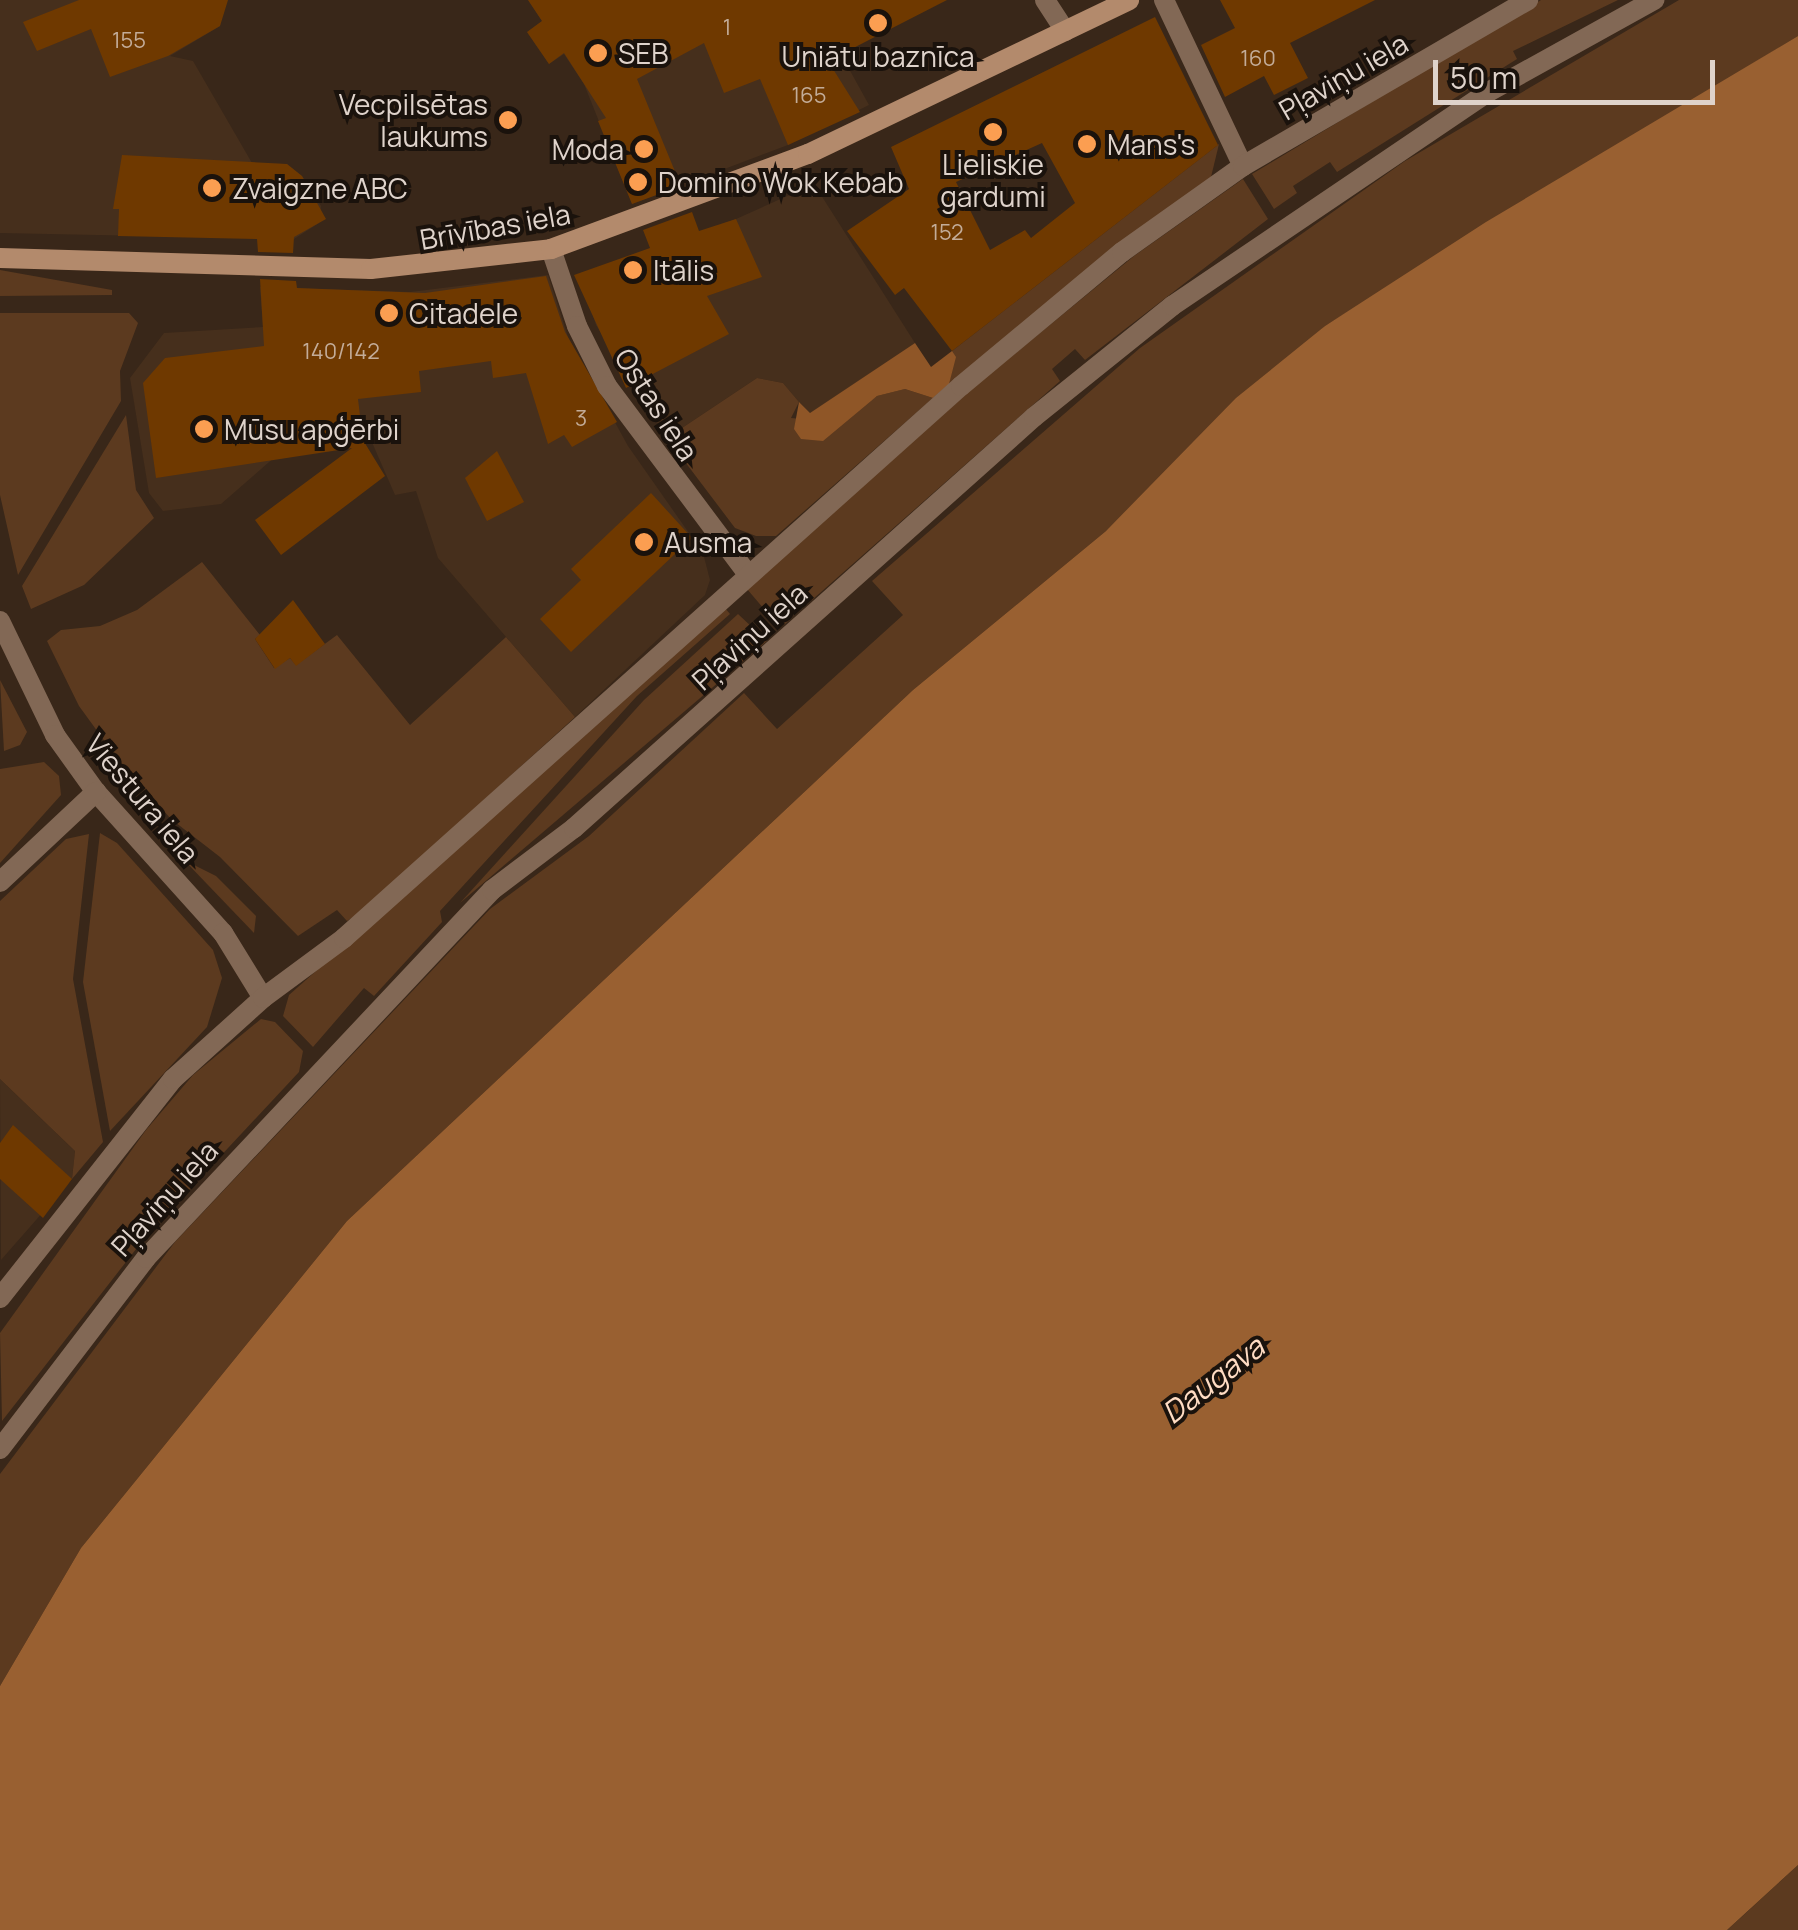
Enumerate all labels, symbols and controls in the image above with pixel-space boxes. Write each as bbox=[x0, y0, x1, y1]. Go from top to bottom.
marker: Uniātu baznīca bbox=[867, 12, 889, 34]
house number: 1 bbox=[723, 15, 731, 41]
street label: Pļaviņu iela bbox=[1273, 26, 1413, 126]
house number: 155 bbox=[112, 28, 146, 54]
place label: SEB bbox=[618, 36, 668, 70]
place label: Uniātu baznīca bbox=[782, 39, 974, 73]
scale bar bbox=[1438, 40, 1720, 102]
marker: SEB bbox=[587, 42, 609, 64]
house number: 160 bbox=[1240, 46, 1276, 72]
text: 50 m bbox=[1450, 57, 1517, 98]
house number: 165 bbox=[792, 83, 826, 109]
place label: Vecpilsētas laukums bbox=[339, 87, 488, 153]
marker: Vecpilsētas laukums bbox=[497, 109, 519, 131]
marker: Lieliskie gardumi bbox=[982, 121, 1004, 143]
place label: Mans's bbox=[1107, 127, 1195, 161]
place label: Moda bbox=[552, 132, 624, 166]
marker: Mans's bbox=[1076, 133, 1098, 155]
marker: Moda bbox=[633, 138, 655, 160]
place label: Lieliskie gardumi bbox=[940, 147, 1046, 213]
place label: Domino Wok Kebab bbox=[658, 165, 903, 199]
place label: Zvaigzne ABC bbox=[232, 171, 408, 205]
marker: Domino Wok Kebab bbox=[627, 171, 649, 193]
marker: Zvaigzne ABC bbox=[201, 177, 223, 199]
street label: Brīvības iela bbox=[417, 196, 573, 256]
house number: 152 bbox=[930, 220, 964, 246]
place label: Itālis bbox=[653, 253, 714, 287]
marker: Itālis bbox=[622, 259, 644, 281]
place label: Citadele bbox=[409, 296, 518, 330]
marker: Citadele bbox=[378, 302, 400, 324]
house number: 140/142 bbox=[302, 339, 380, 365]
street label: Ostas iela bbox=[608, 342, 706, 466]
house number: 3 bbox=[575, 406, 587, 432]
place label: Mūsu apģērbi bbox=[224, 412, 399, 446]
marker: Mūsu apģērbi bbox=[193, 418, 215, 440]
place label: Ausma bbox=[664, 525, 752, 559]
marker: Ausma bbox=[633, 531, 655, 553]
street label: Pļaviņu iela bbox=[685, 576, 813, 696]
street label: Viestura iela bbox=[80, 727, 206, 869]
street label: Pļaviņu iela bbox=[104, 1134, 224, 1262]
water label: Daugava bbox=[1155, 1329, 1271, 1431]

